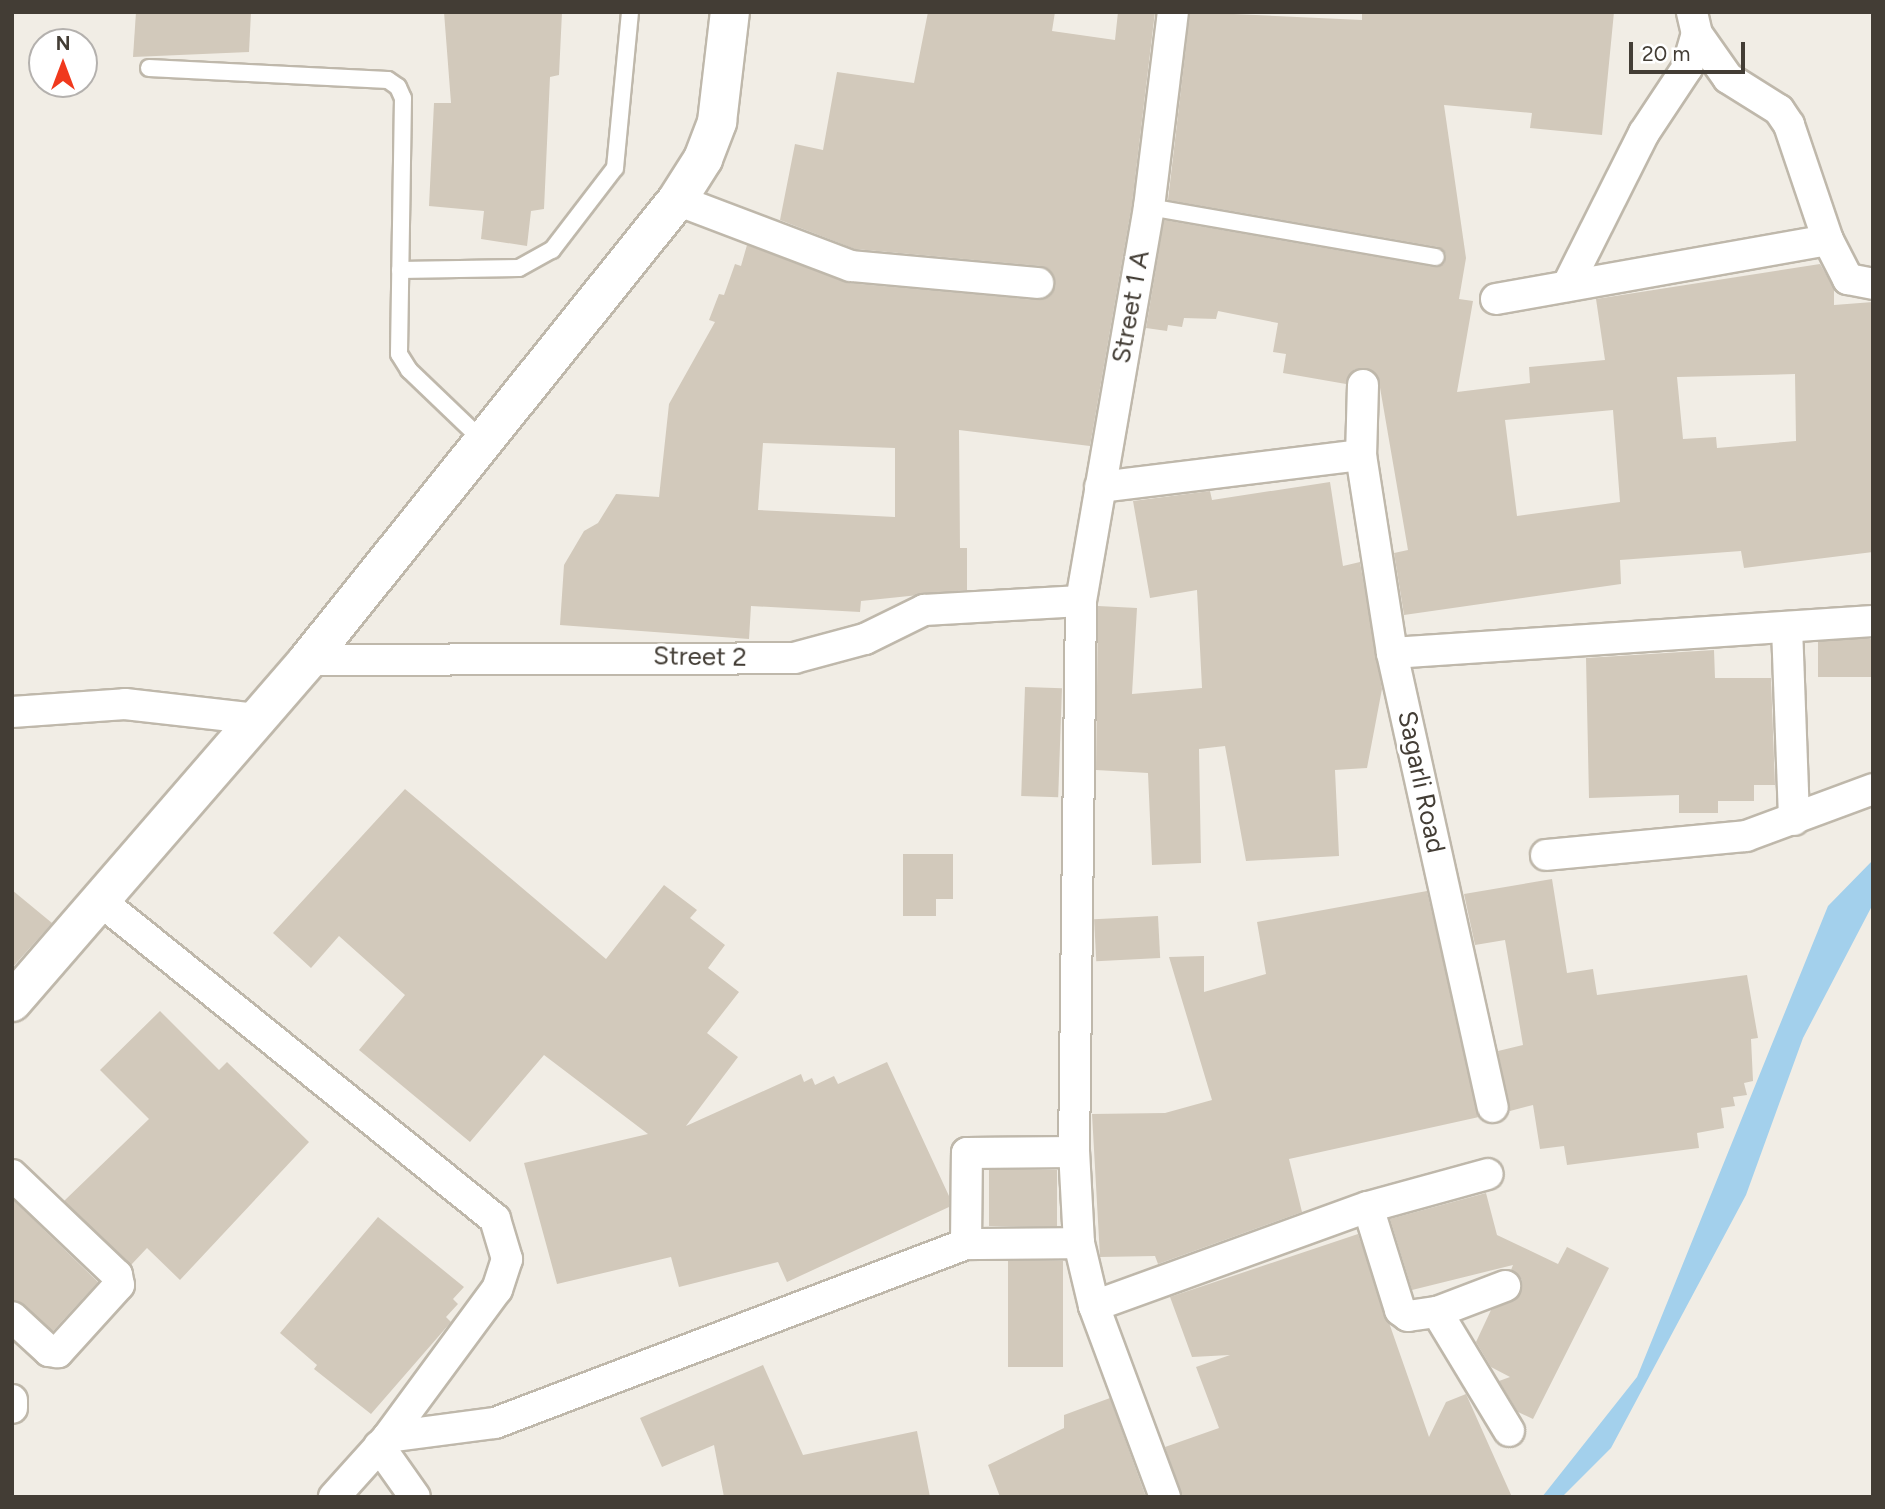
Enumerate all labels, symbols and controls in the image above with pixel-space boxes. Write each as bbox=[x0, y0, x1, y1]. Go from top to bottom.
north arrow bbox=[28, 28, 98, 98]
scale bar bbox=[1633, 28, 1748, 72]
text: N bbox=[56, 32, 70, 55]
text: 20 m bbox=[1642, 41, 1690, 66]
street label: Street 1 A bbox=[1106, 248, 1156, 366]
street label: Street 2 bbox=[653, 641, 747, 673]
street label: Sagarli Road bbox=[1391, 708, 1451, 856]

